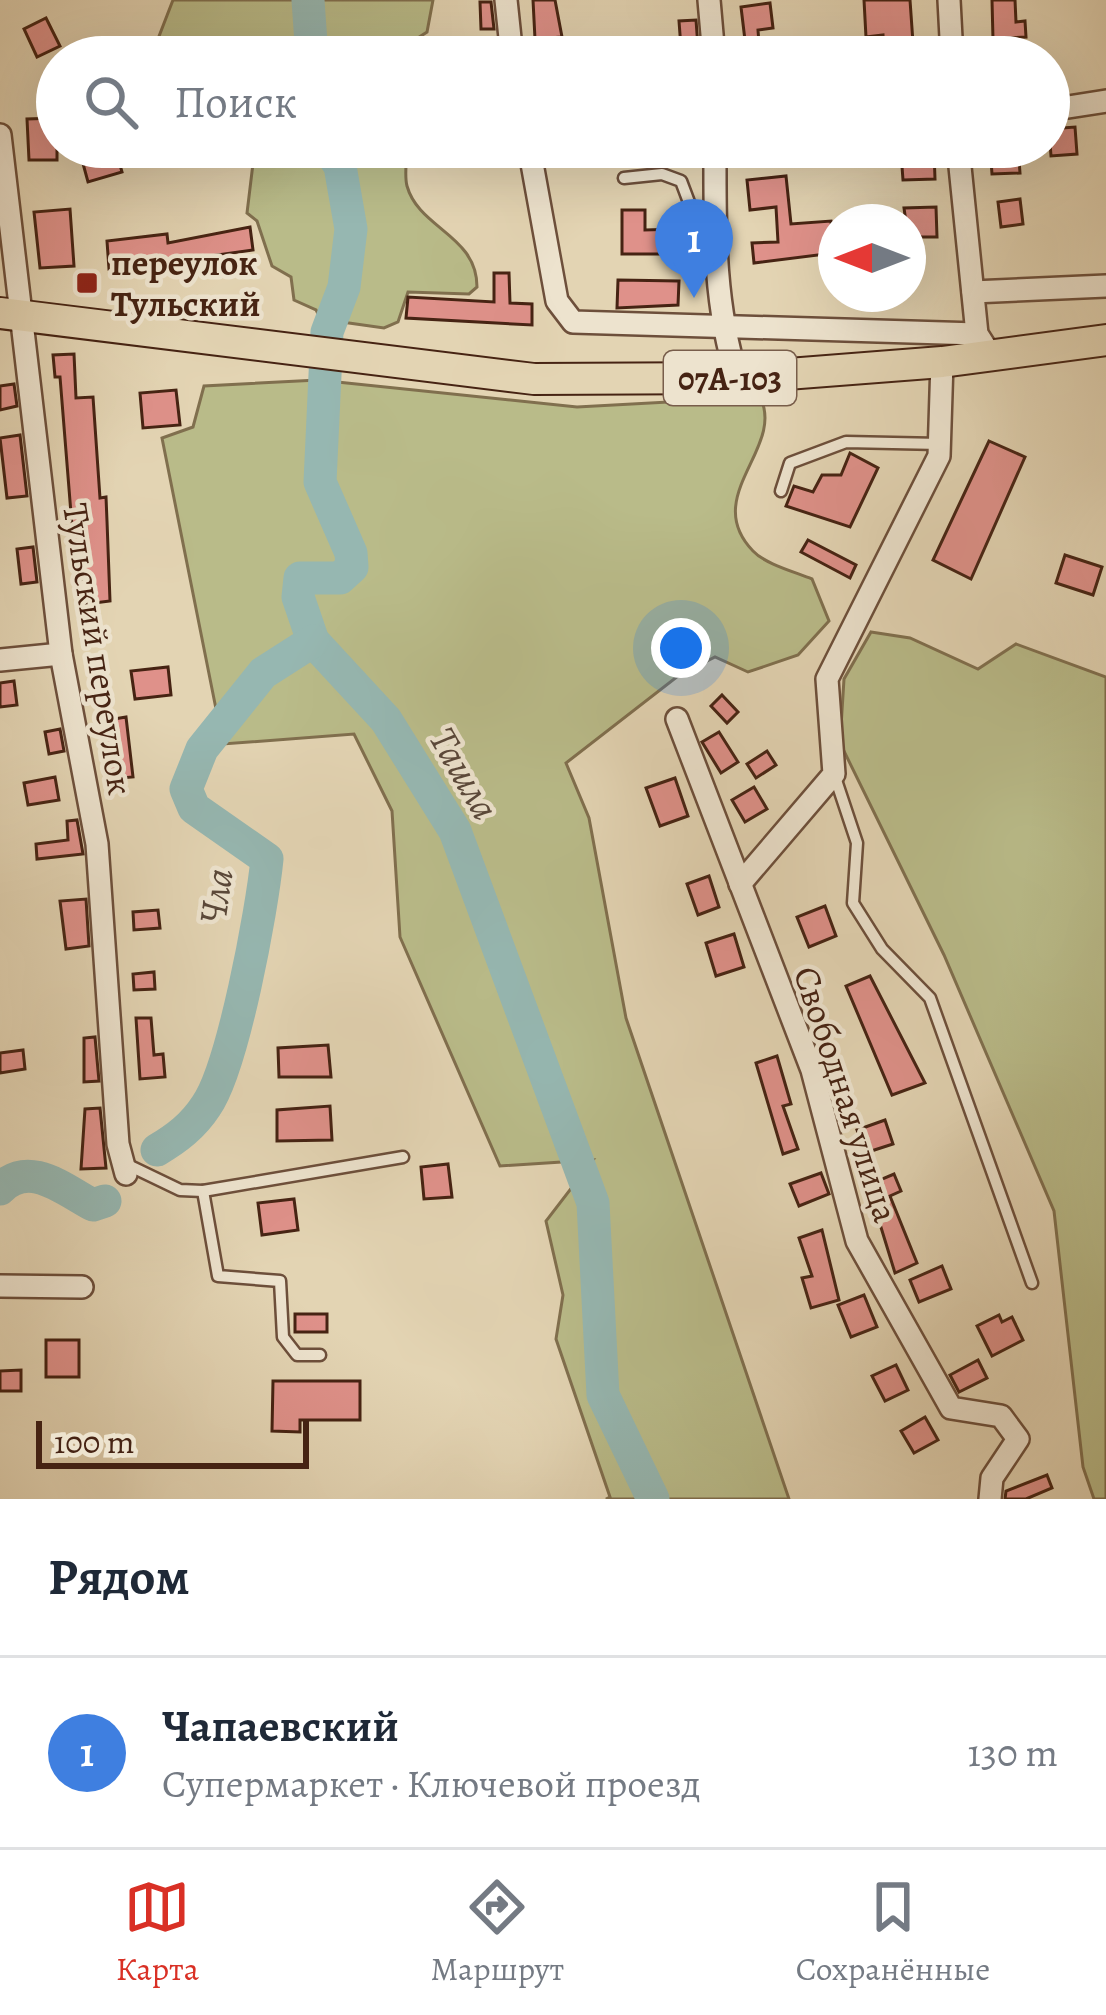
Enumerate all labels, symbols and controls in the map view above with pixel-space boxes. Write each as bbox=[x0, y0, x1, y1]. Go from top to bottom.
search box bbox=[36, 36, 1070, 168]
icon: search bbox=[78, 69, 144, 135]
text: Поиск bbox=[174, 71, 297, 133]
pin: 1 bbox=[655, 199, 733, 298]
north arrow bbox=[818, 204, 926, 312]
place label: переулок Тульский bbox=[111, 238, 261, 328]
marker: переулок Тульский bbox=[74, 270, 100, 296]
road number: 07А-103 bbox=[664, 351, 796, 405]
street label: Тульский переулок bbox=[51, 500, 146, 798]
your location bbox=[651, 618, 711, 678]
water label: Ташла bbox=[417, 717, 512, 829]
water label: Чла bbox=[185, 865, 246, 927]
street label: Свободная улица bbox=[782, 960, 911, 1229]
scale bar bbox=[36, 1415, 309, 1468]
text: 100 m bbox=[54, 1419, 134, 1464]
text: Рядом bbox=[48, 1542, 190, 1612]
text: Чапаевский bbox=[162, 1695, 399, 1757]
text: 1 bbox=[80, 1726, 94, 1779]
text: 130 m bbox=[967, 1726, 1058, 1779]
text: Супермаркет · Ключевой проезд bbox=[162, 1757, 701, 1810]
tab: Карта bbox=[116, 1874, 199, 1991]
tab: Маршрут bbox=[430, 1874, 564, 1991]
tab: Сохранённые bbox=[796, 1874, 990, 1991]

